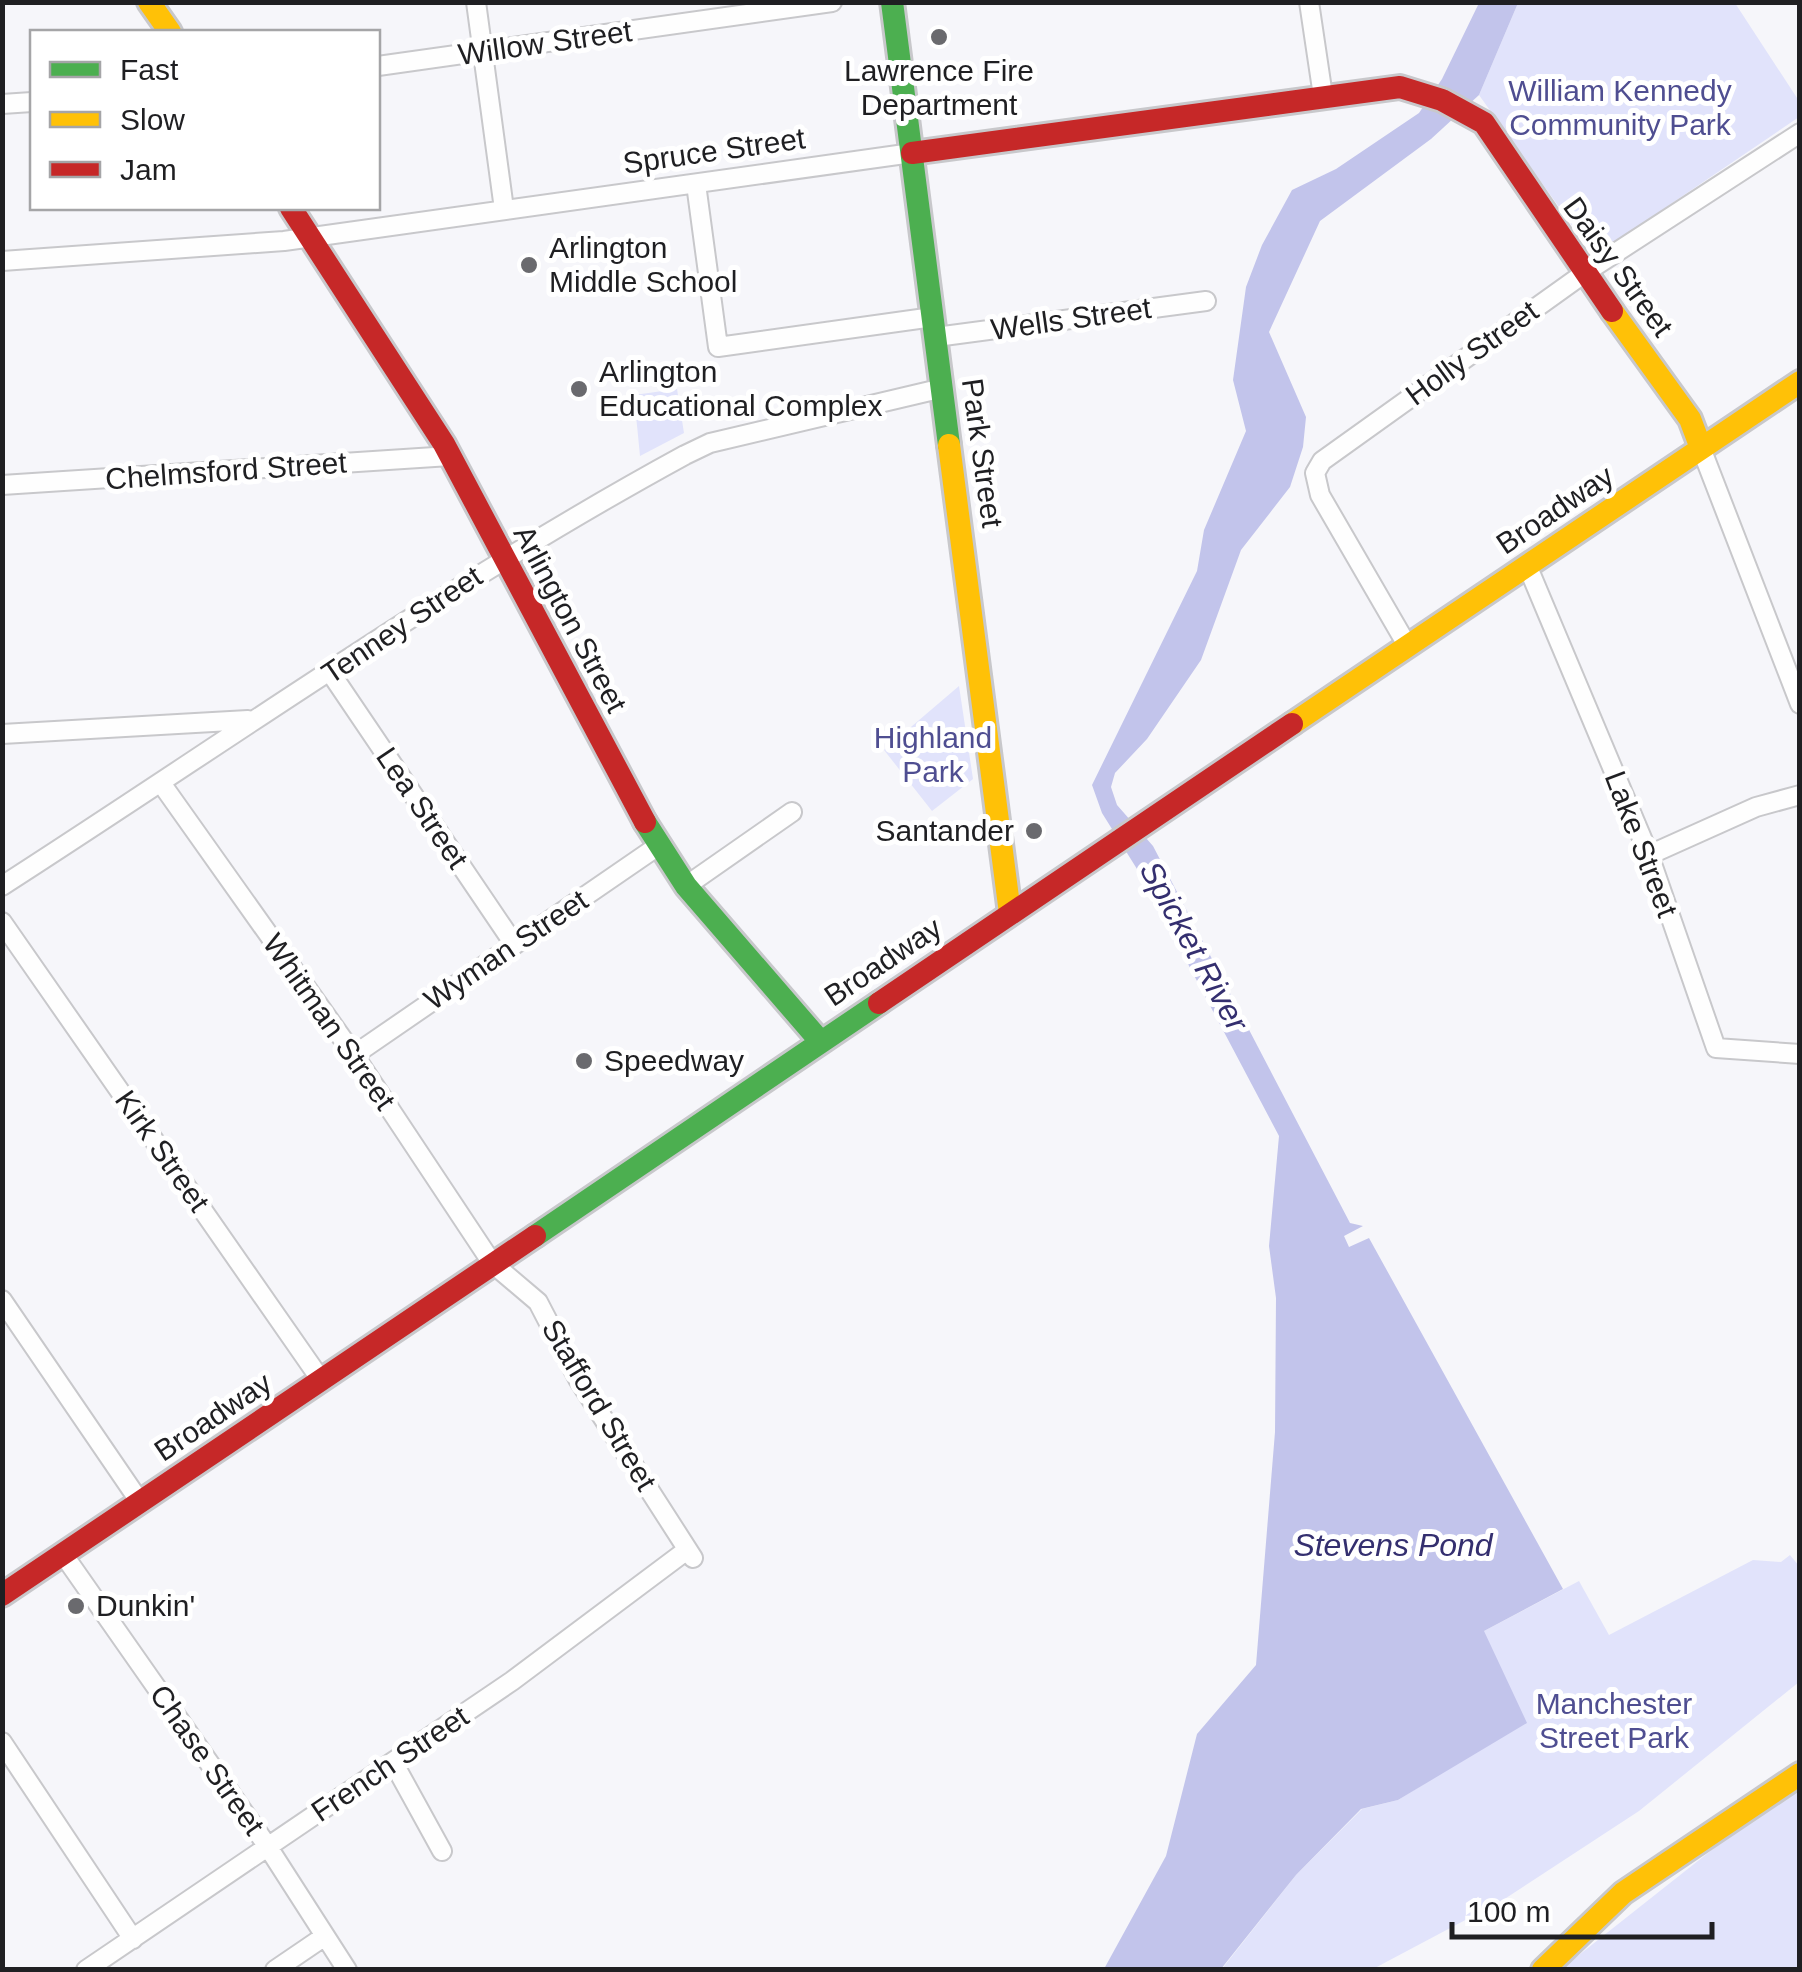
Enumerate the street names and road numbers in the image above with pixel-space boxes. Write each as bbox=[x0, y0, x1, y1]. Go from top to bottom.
street label: Willow Street bbox=[456, 14, 635, 71]
street label: Spruce Street bbox=[621, 121, 808, 180]
street label: Daisy Street bbox=[1557, 191, 1680, 343]
street label: Wells Street bbox=[989, 291, 1154, 346]
street label: Holly Street bbox=[1399, 293, 1545, 412]
street label: Park Street bbox=[956, 376, 1009, 530]
street label: Chelmsford Street bbox=[104, 446, 348, 495]
street label: Broadway bbox=[1490, 459, 1619, 561]
street label: Arlington Street bbox=[507, 520, 634, 718]
street label: Tenney Street bbox=[316, 559, 488, 690]
street label: Lea Street bbox=[370, 741, 475, 875]
street label: Lake Street bbox=[1599, 766, 1685, 922]
street label: Wyman Street bbox=[418, 882, 594, 1016]
street label: Broadway bbox=[818, 911, 947, 1013]
street label: Whitman Street bbox=[257, 928, 403, 1116]
street label: Kirk Street bbox=[109, 1084, 216, 1218]
street label: Stafford Street bbox=[536, 1314, 664, 1496]
street label: Broadway bbox=[148, 1366, 277, 1468]
street label: Chase Street bbox=[144, 1679, 272, 1841]
street label: French Street bbox=[305, 1699, 475, 1828]

